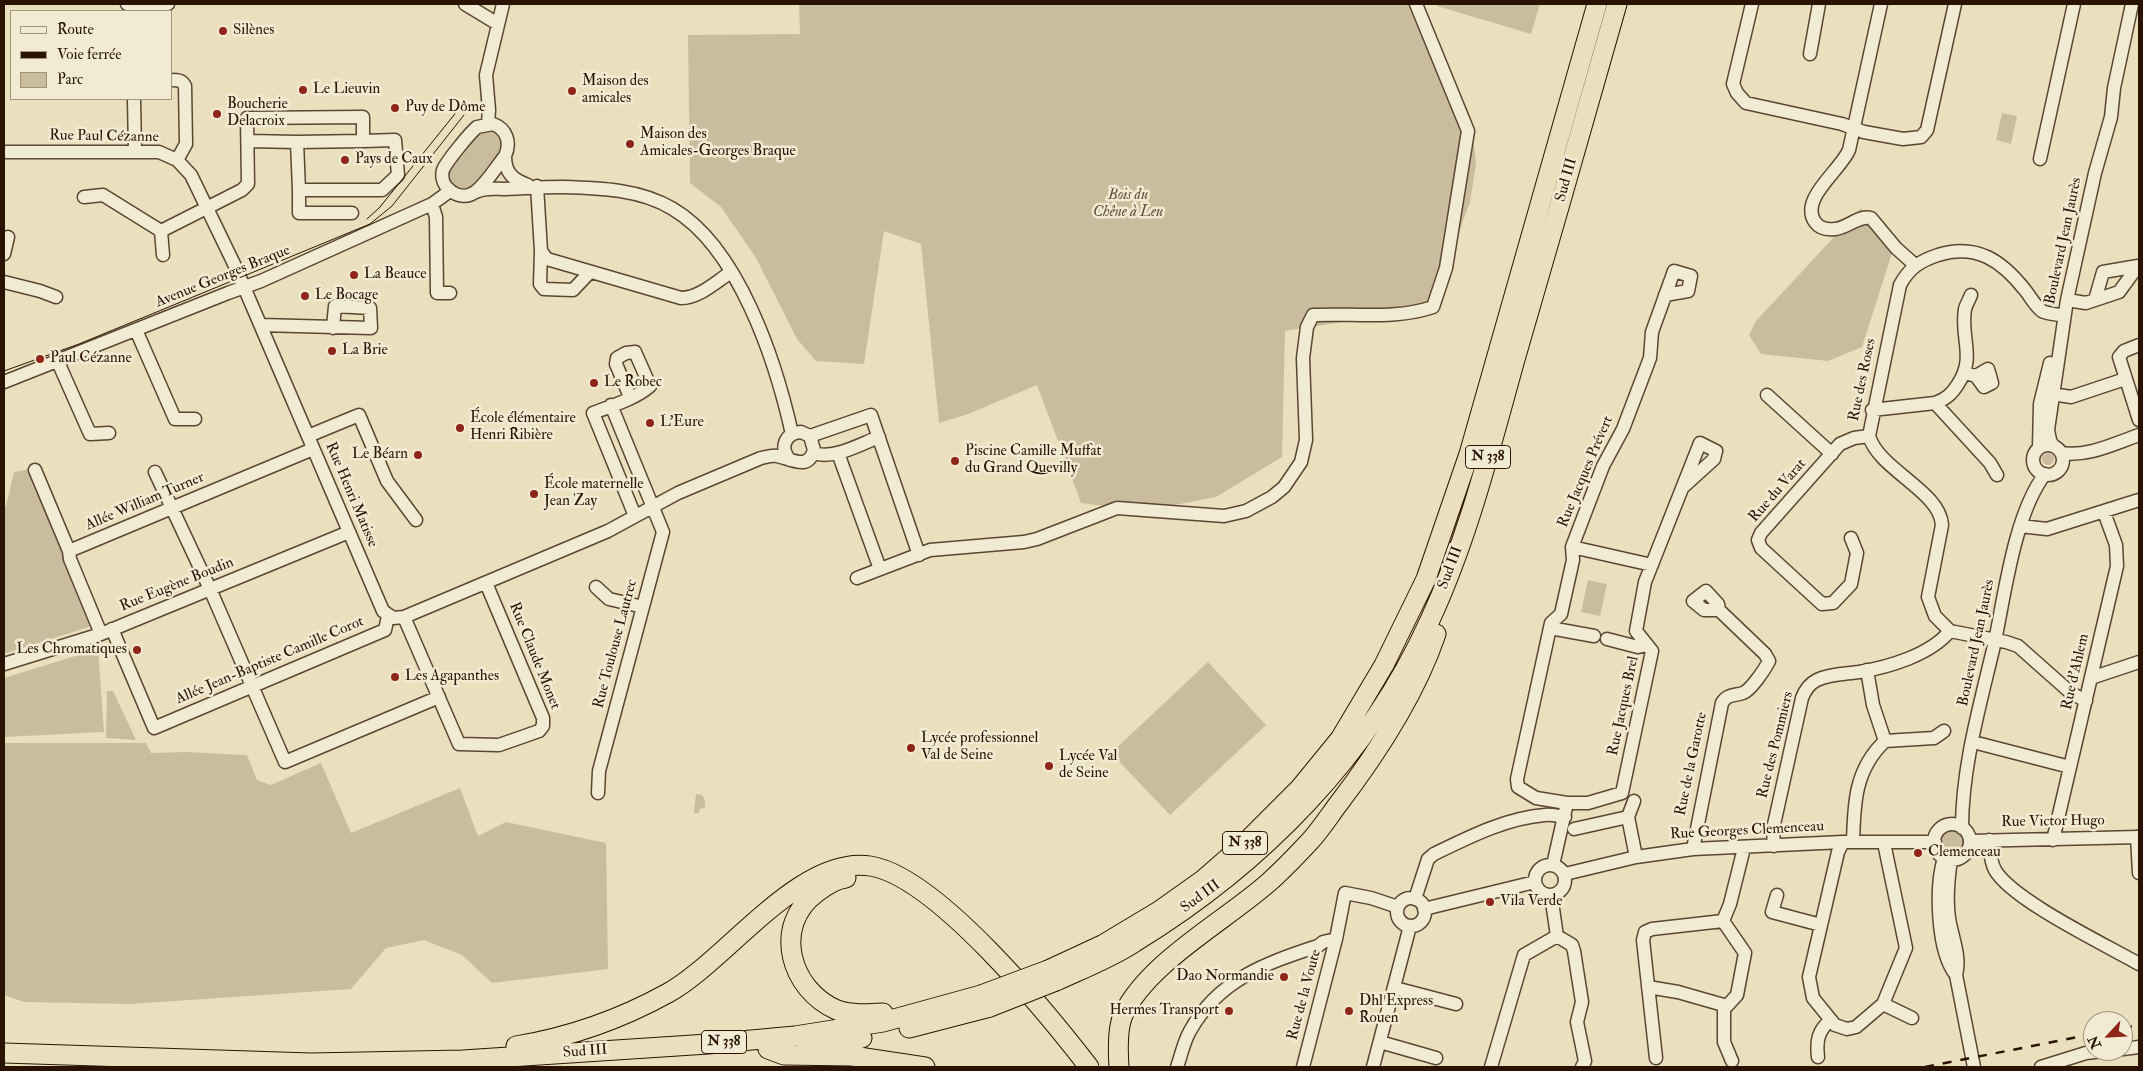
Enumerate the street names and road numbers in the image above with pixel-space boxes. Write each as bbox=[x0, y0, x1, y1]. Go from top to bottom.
street label: Rue Paul Cézanne bbox=[49, 127, 159, 147]
street label: Sud III bbox=[1552, 156, 1582, 204]
street label: Boulevard Jean Jaurès bbox=[2042, 176, 2086, 306]
street label: Avenue Georges Braque bbox=[153, 242, 293, 312]
street label: Rue des Roses bbox=[1845, 337, 1881, 423]
street label: Rue Jacques Prévert bbox=[1554, 414, 1618, 530]
street label: Rue Henri Matisse bbox=[321, 440, 381, 550]
road number: N 338 bbox=[1466, 446, 1510, 468]
street label: Rue du Varat bbox=[1746, 456, 1810, 526]
street label: Allée William Turner bbox=[83, 469, 207, 535]
street label: Sud III bbox=[1435, 544, 1467, 592]
street label: Rue Eugène Boudin bbox=[117, 554, 237, 616]
street label: Rue Toulouse Lautrec bbox=[590, 578, 642, 710]
street label: Boulevard Jean Jaurès bbox=[1955, 578, 1999, 708]
street label: Rue Claude Monet bbox=[504, 600, 564, 712]
street label: Allée Jean-Baptiste Camille Corot bbox=[173, 613, 367, 709]
street label: Rue d'Ahlem bbox=[2059, 632, 2093, 712]
street label: Rue Jacques Brel bbox=[1605, 655, 1643, 757]
street label: Rue des Pommiers bbox=[1754, 690, 1798, 800]
street label: Rue de la Garotte bbox=[1672, 711, 1712, 817]
street label: Rue Victor Hugo bbox=[2001, 812, 2105, 832]
street label: Rue Georges Clemenceau bbox=[1670, 818, 1824, 844]
road number: N 338 bbox=[1222, 831, 1268, 854]
street label: Sud III bbox=[1178, 877, 1224, 917]
street label: Rue de la Voute bbox=[1284, 948, 1326, 1042]
road number: N 338 bbox=[702, 1030, 746, 1054]
street label: Sud III bbox=[562, 1041, 608, 1063]

